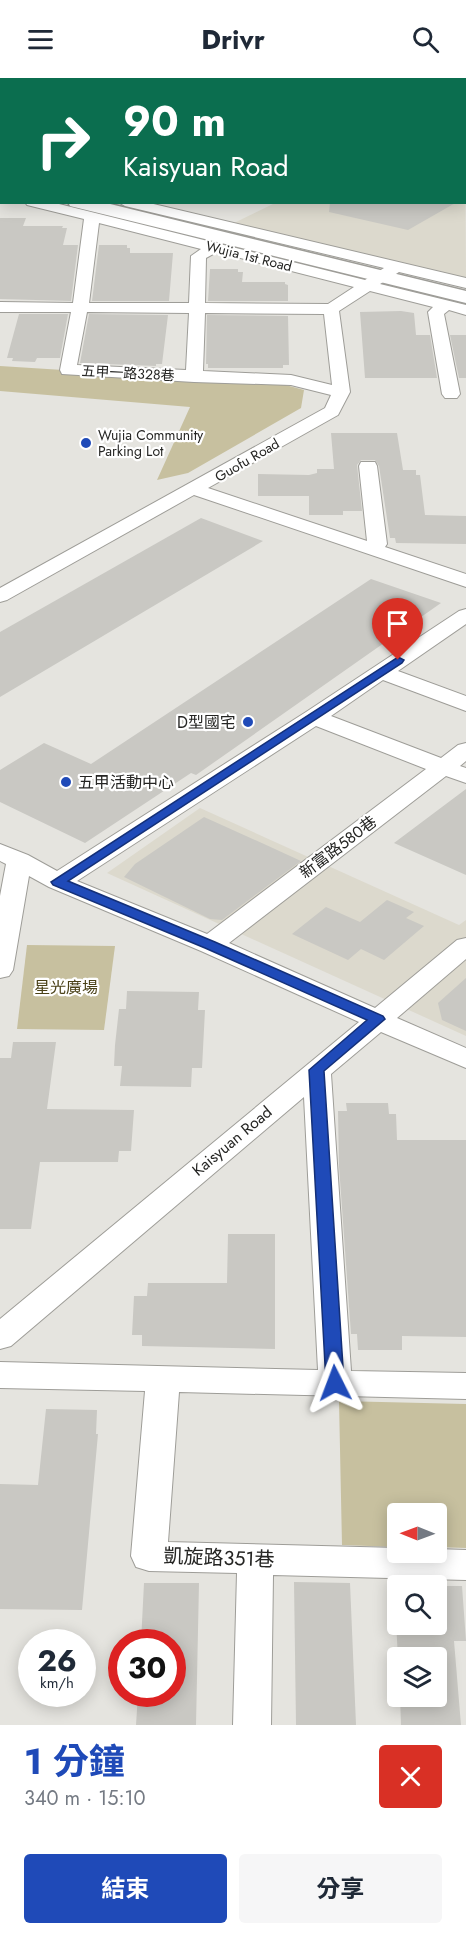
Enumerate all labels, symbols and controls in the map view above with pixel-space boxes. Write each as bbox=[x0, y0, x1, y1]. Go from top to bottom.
text: Drivr bbox=[201, 20, 265, 59]
icon: menu bbox=[24, 23, 57, 56]
icon: search bbox=[409, 23, 442, 56]
text: 90 m bbox=[123, 91, 226, 152]
icon: right bbox=[24, 102, 102, 180]
text: Kaisyuan Road bbox=[123, 147, 289, 186]
street label: Wujia 1st Road bbox=[204, 236, 294, 276]
street label: 五甲一路328巷 bbox=[81, 361, 175, 385]
place label: Wujia Community Parking Lot bbox=[98, 425, 204, 461]
street label: Guofu Road bbox=[211, 433, 283, 487]
marker: Wujia Community Parking Lot bbox=[79, 436, 93, 450]
pin bbox=[372, 598, 423, 660]
icon: arrive bbox=[381, 607, 414, 640]
place label: D型國宅 bbox=[177, 711, 236, 734]
marker: D型國宅 bbox=[241, 715, 255, 729]
place label: 五甲活動中心 bbox=[78, 771, 174, 794]
marker: 五甲活動中心 bbox=[59, 775, 73, 789]
street label: 新富路580巷 bbox=[295, 810, 381, 884]
park label: 星光廣場 bbox=[34, 976, 98, 999]
street label: Kaisyuan Road bbox=[187, 1101, 277, 1181]
position arrow bbox=[303, 1351, 367, 1415]
north arrow bbox=[387, 1503, 447, 1563]
map controls bbox=[387, 1503, 447, 1707]
street label: 凱旋路351巷 bbox=[163, 1542, 275, 1574]
button: search bbox=[387, 1575, 447, 1635]
speed limit sign: 30 bbox=[108, 1629, 186, 1707]
text: 26 bbox=[37, 1639, 77, 1682]
button: layers bbox=[387, 1647, 447, 1707]
text: km/h bbox=[40, 1672, 74, 1694]
text: 1 分鐘 bbox=[24, 1735, 125, 1787]
button: close bbox=[379, 1745, 442, 1808]
text: 340 m · 15:10 bbox=[24, 1784, 145, 1813]
button: 結束 bbox=[24, 1854, 227, 1923]
button: 分享 bbox=[239, 1854, 442, 1923]

